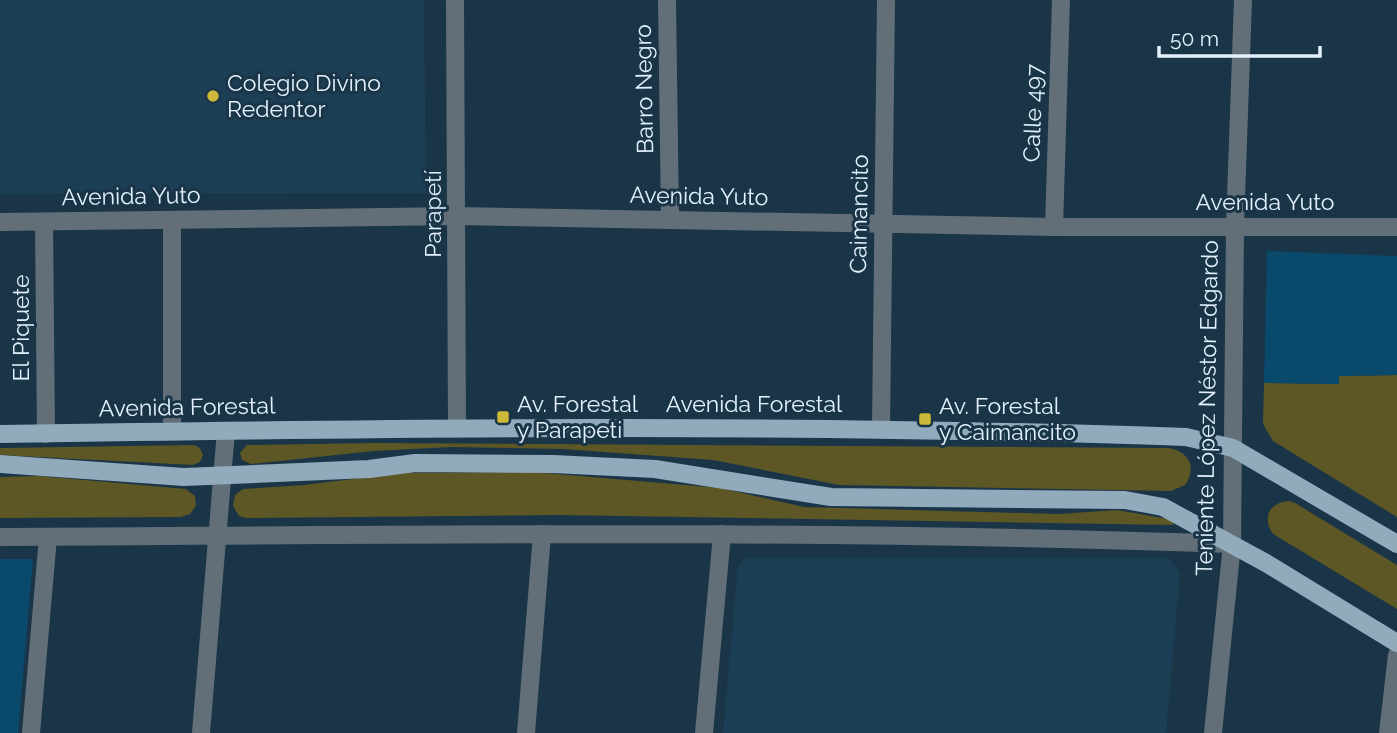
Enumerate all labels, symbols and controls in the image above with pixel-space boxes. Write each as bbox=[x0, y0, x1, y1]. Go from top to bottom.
scale bar bbox=[1159, 14, 1320, 58]
street label: Barro Negro bbox=[629, 24, 658, 154]
text: 50 m bbox=[1170, 26, 1219, 51]
street label: Calle 497 bbox=[1017, 63, 1048, 163]
place label: Colegio Divino Redentor bbox=[227, 69, 381, 122]
marker: Colegio Divino Redentor bbox=[205, 88, 221, 104]
street label: Caimancito bbox=[844, 154, 873, 274]
street label: Parapetí bbox=[419, 169, 446, 258]
street label: Avenida Yuto bbox=[61, 181, 201, 210]
street label: Avenida Yuto bbox=[629, 181, 769, 210]
street label: Avenida Yuto bbox=[1196, 188, 1334, 215]
street label: Teniente López Néstor Edgardo bbox=[1190, 240, 1223, 576]
street label: El Piquete bbox=[7, 274, 34, 382]
place label: Av. Forestal y Parapeti bbox=[517, 390, 639, 443]
street label: Avenida Forestal bbox=[666, 390, 843, 417]
street label: Avenida Forestal bbox=[98, 391, 276, 422]
place label: Av. Forestal y Caimancito bbox=[939, 392, 1076, 445]
marker: Av. Forestal y Parapeti bbox=[495, 409, 511, 425]
marker: Av. Forestal y Caimancito bbox=[917, 411, 933, 427]

